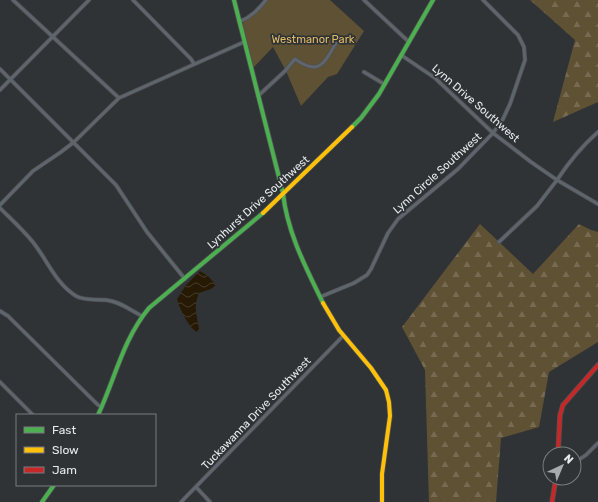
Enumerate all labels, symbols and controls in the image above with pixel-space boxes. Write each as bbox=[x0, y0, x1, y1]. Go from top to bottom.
park label: Westmanor Park bbox=[272, 33, 355, 46]
street label: Lynn Drive Southwest bbox=[429, 62, 523, 145]
street label: Lynn Circle Southwest bbox=[390, 130, 485, 216]
street label: Lynhurst Drive Southwest bbox=[205, 153, 312, 252]
street label: Tuckawanna Drive Southwest bbox=[199, 354, 314, 472]
legend bbox=[16, 414, 156, 486]
text: Fast bbox=[52, 423, 76, 437]
text: Slow bbox=[52, 443, 79, 457]
north arrow bbox=[542, 446, 582, 486]
text: N bbox=[561, 452, 576, 467]
text: Jam bbox=[52, 463, 77, 477]

